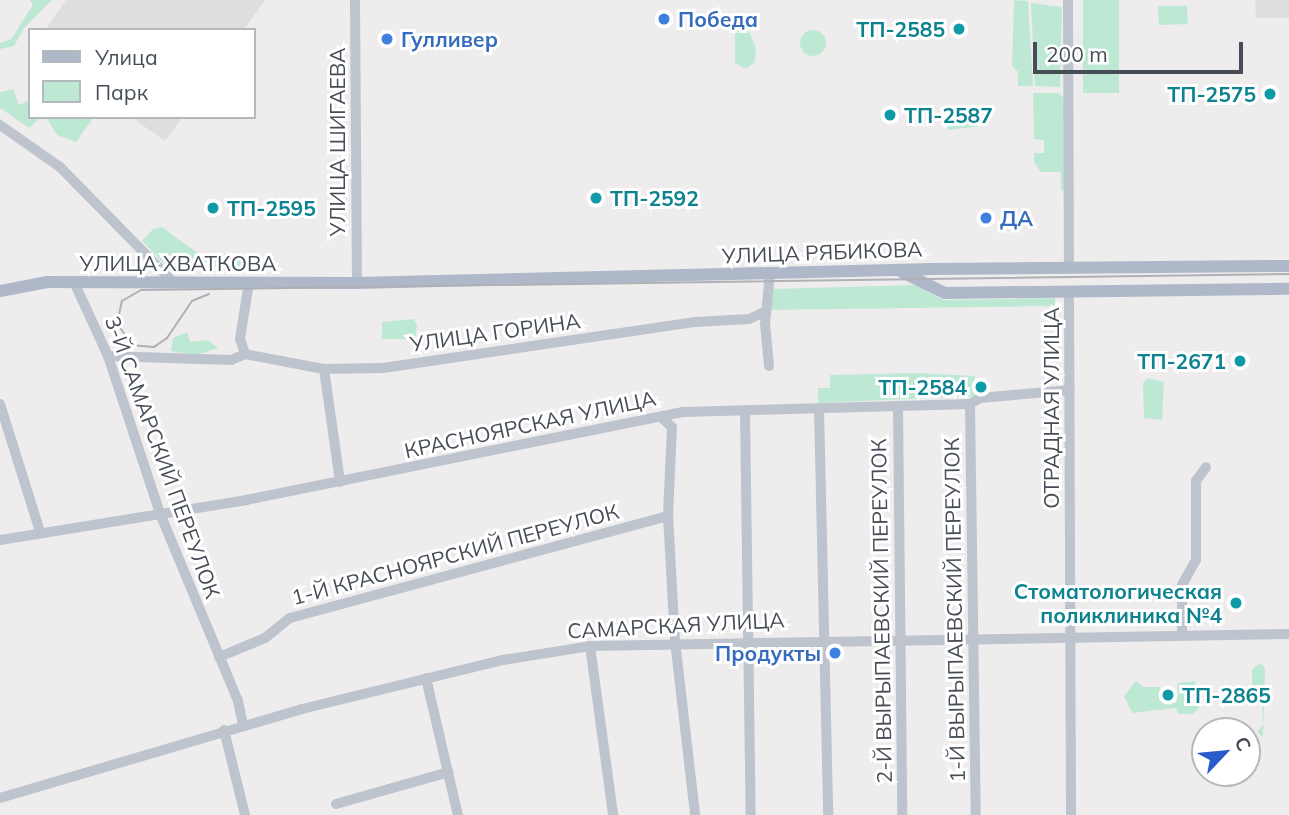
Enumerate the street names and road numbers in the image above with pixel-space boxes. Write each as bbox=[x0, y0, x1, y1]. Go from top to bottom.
street label: УЛИЦА ШИГАЕВА bbox=[324, 48, 350, 236]
street label: УЛИЦА РЯБИКОВА bbox=[721, 236, 923, 268]
street label: УЛИЦА ХВАТКОВА bbox=[80, 250, 276, 276]
street label: ОТРАДНАЯ УЛИЦА bbox=[1038, 307, 1064, 509]
street label: УЛИЦА ГОРИНА bbox=[408, 308, 582, 356]
street label: 3-Й САМАРСКИЙ ПЕРЕУЛОК bbox=[100, 312, 226, 602]
street label: КРАСНОЯРСКАЯ УЛИЦА bbox=[402, 385, 658, 463]
street label: 1-Й ВЫРЫПАЕВСКИЙ ПЕРЕУЛОК bbox=[938, 437, 970, 783]
street label: 2-Й ВЫРЫПАЕВСКИЙ ПЕРЕУЛОК bbox=[865, 438, 897, 784]
street label: 1-Й КРАСНОЯРСКИЙ ПЕРЕУЛОК bbox=[289, 498, 621, 610]
street label: САМАРСКАЯ УЛИЦА bbox=[567, 607, 785, 643]

